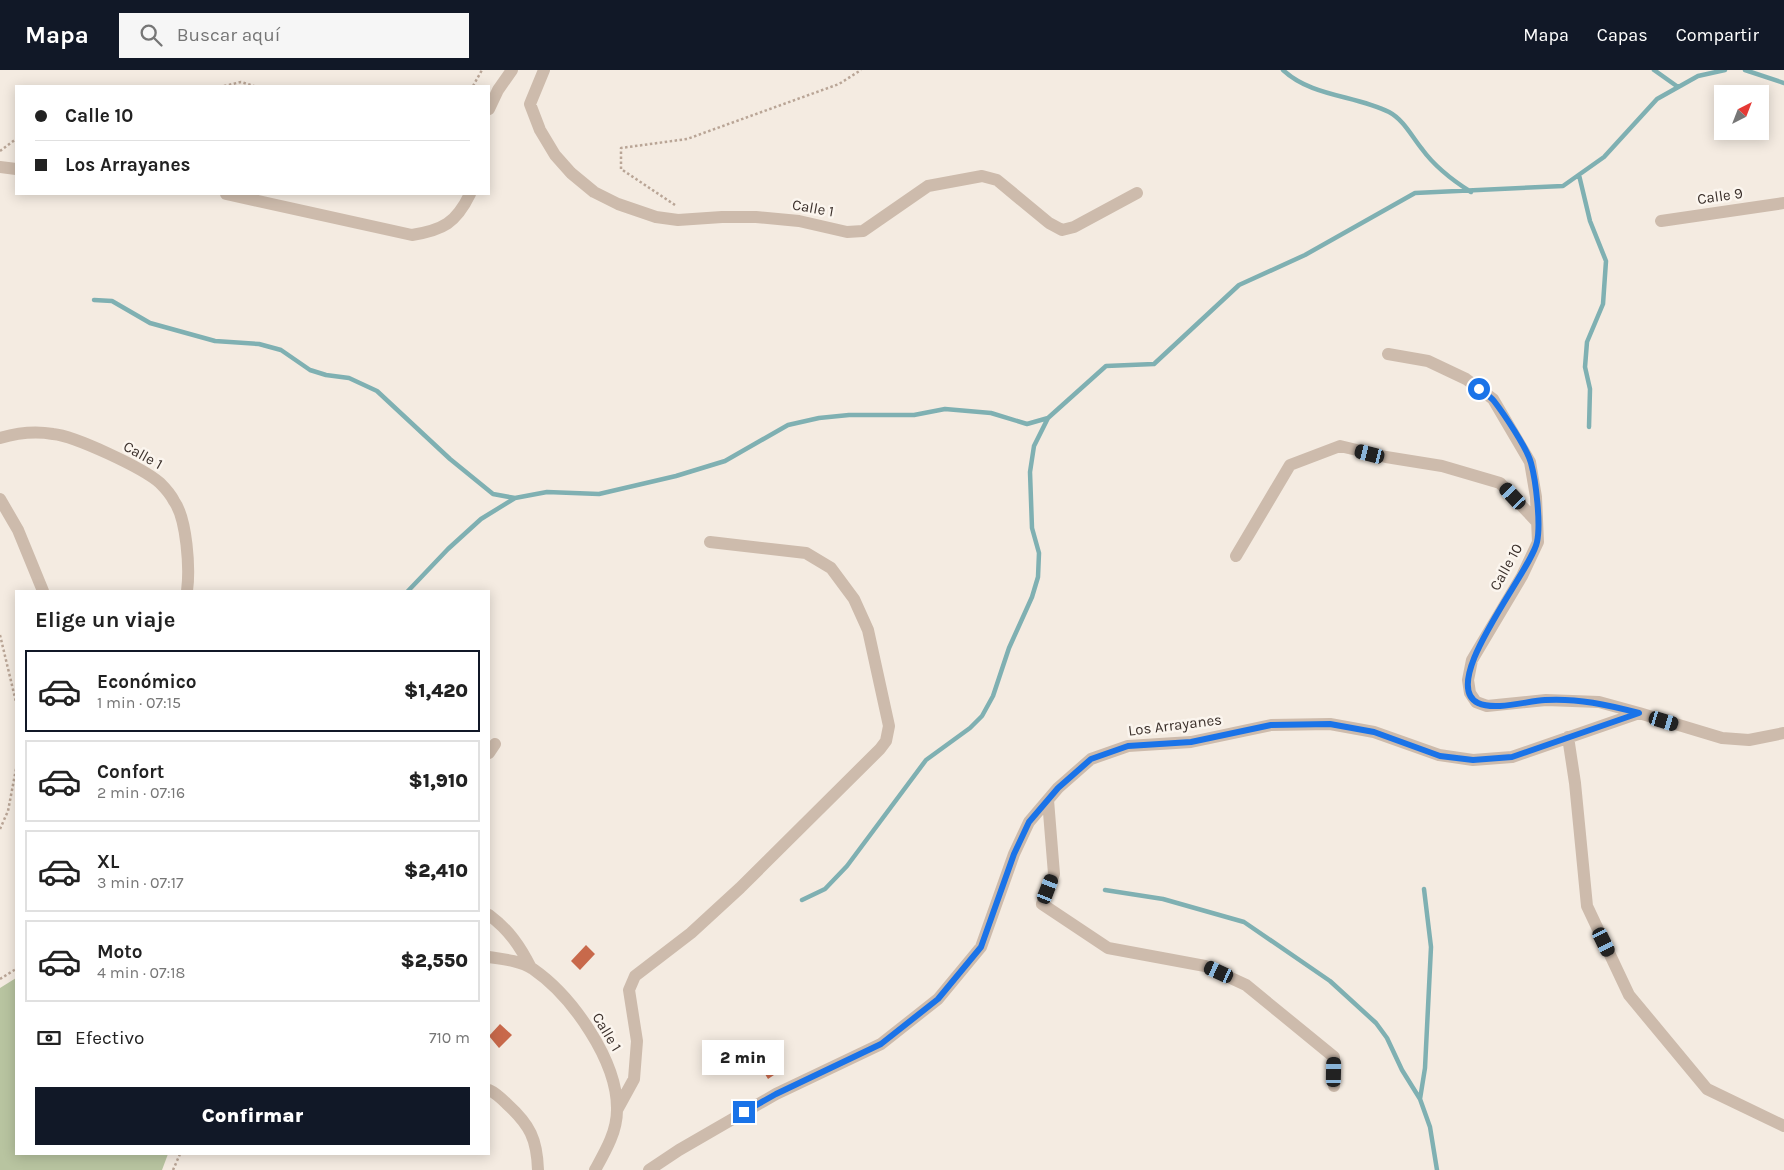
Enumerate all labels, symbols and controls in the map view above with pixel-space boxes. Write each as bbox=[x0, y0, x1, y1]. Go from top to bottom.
search box bbox=[119, 13, 469, 58]
text: Mapa bbox=[25, 21, 89, 49]
icon: search bbox=[137, 21, 165, 49]
text: Buscar aquí bbox=[177, 24, 280, 46]
text: Mapa bbox=[1523, 24, 1569, 46]
text: Capas bbox=[1597, 24, 1648, 46]
text: Compartir bbox=[1676, 24, 1759, 46]
north arrow bbox=[1714, 85, 1769, 140]
map controls bbox=[1714, 85, 1769, 140]
text: Calle 10 bbox=[65, 105, 133, 127]
text: Los Arrayanes bbox=[65, 154, 191, 176]
street label: Calle 9 bbox=[1696, 184, 1744, 208]
street label: Calle 1 bbox=[791, 195, 835, 221]
route start bbox=[1468, 378, 1490, 400]
street label: Calle 1 bbox=[120, 437, 166, 473]
car bbox=[1353, 443, 1386, 465]
car bbox=[1497, 480, 1528, 512]
street label: Calle 10 bbox=[1486, 540, 1526, 594]
text: Elige un viaje bbox=[35, 607, 175, 633]
icon: car bbox=[37, 669, 82, 714]
text: Económico bbox=[97, 671, 197, 693]
text: $1,420 bbox=[404, 680, 468, 702]
text: 1 min · 07:15 bbox=[97, 693, 181, 712]
car bbox=[1647, 709, 1680, 733]
street label: Los Arrayanes bbox=[1127, 710, 1223, 740]
icon: car bbox=[37, 759, 82, 804]
text: Confort bbox=[97, 761, 164, 783]
text: $1,910 bbox=[408, 770, 468, 792]
text: 2 min · 07:16 bbox=[97, 783, 185, 802]
icon: car bbox=[37, 849, 82, 894]
text: XL bbox=[97, 851, 119, 873]
text: $2,410 bbox=[404, 860, 468, 882]
car bbox=[1035, 872, 1060, 906]
text: 3 min · 07:17 bbox=[97, 873, 184, 892]
car bbox=[1590, 925, 1617, 959]
icon: car bbox=[37, 939, 82, 984]
text: Moto bbox=[97, 941, 143, 963]
text: $2,550 bbox=[400, 950, 468, 972]
car bbox=[1202, 959, 1235, 985]
text: 4 min · 07:18 bbox=[97, 963, 185, 982]
street label: Calle 1 bbox=[588, 1009, 626, 1055]
icon: cash bbox=[35, 1024, 63, 1052]
text: Efectivo bbox=[75, 1027, 144, 1049]
text: 710 m bbox=[429, 1028, 470, 1047]
callout: 2 min bbox=[703, 1040, 785, 1074]
text: 2 min bbox=[720, 1048, 766, 1067]
car bbox=[1326, 1057, 1341, 1087]
button: Confirmar bbox=[35, 1087, 470, 1145]
route end bbox=[733, 1101, 755, 1123]

